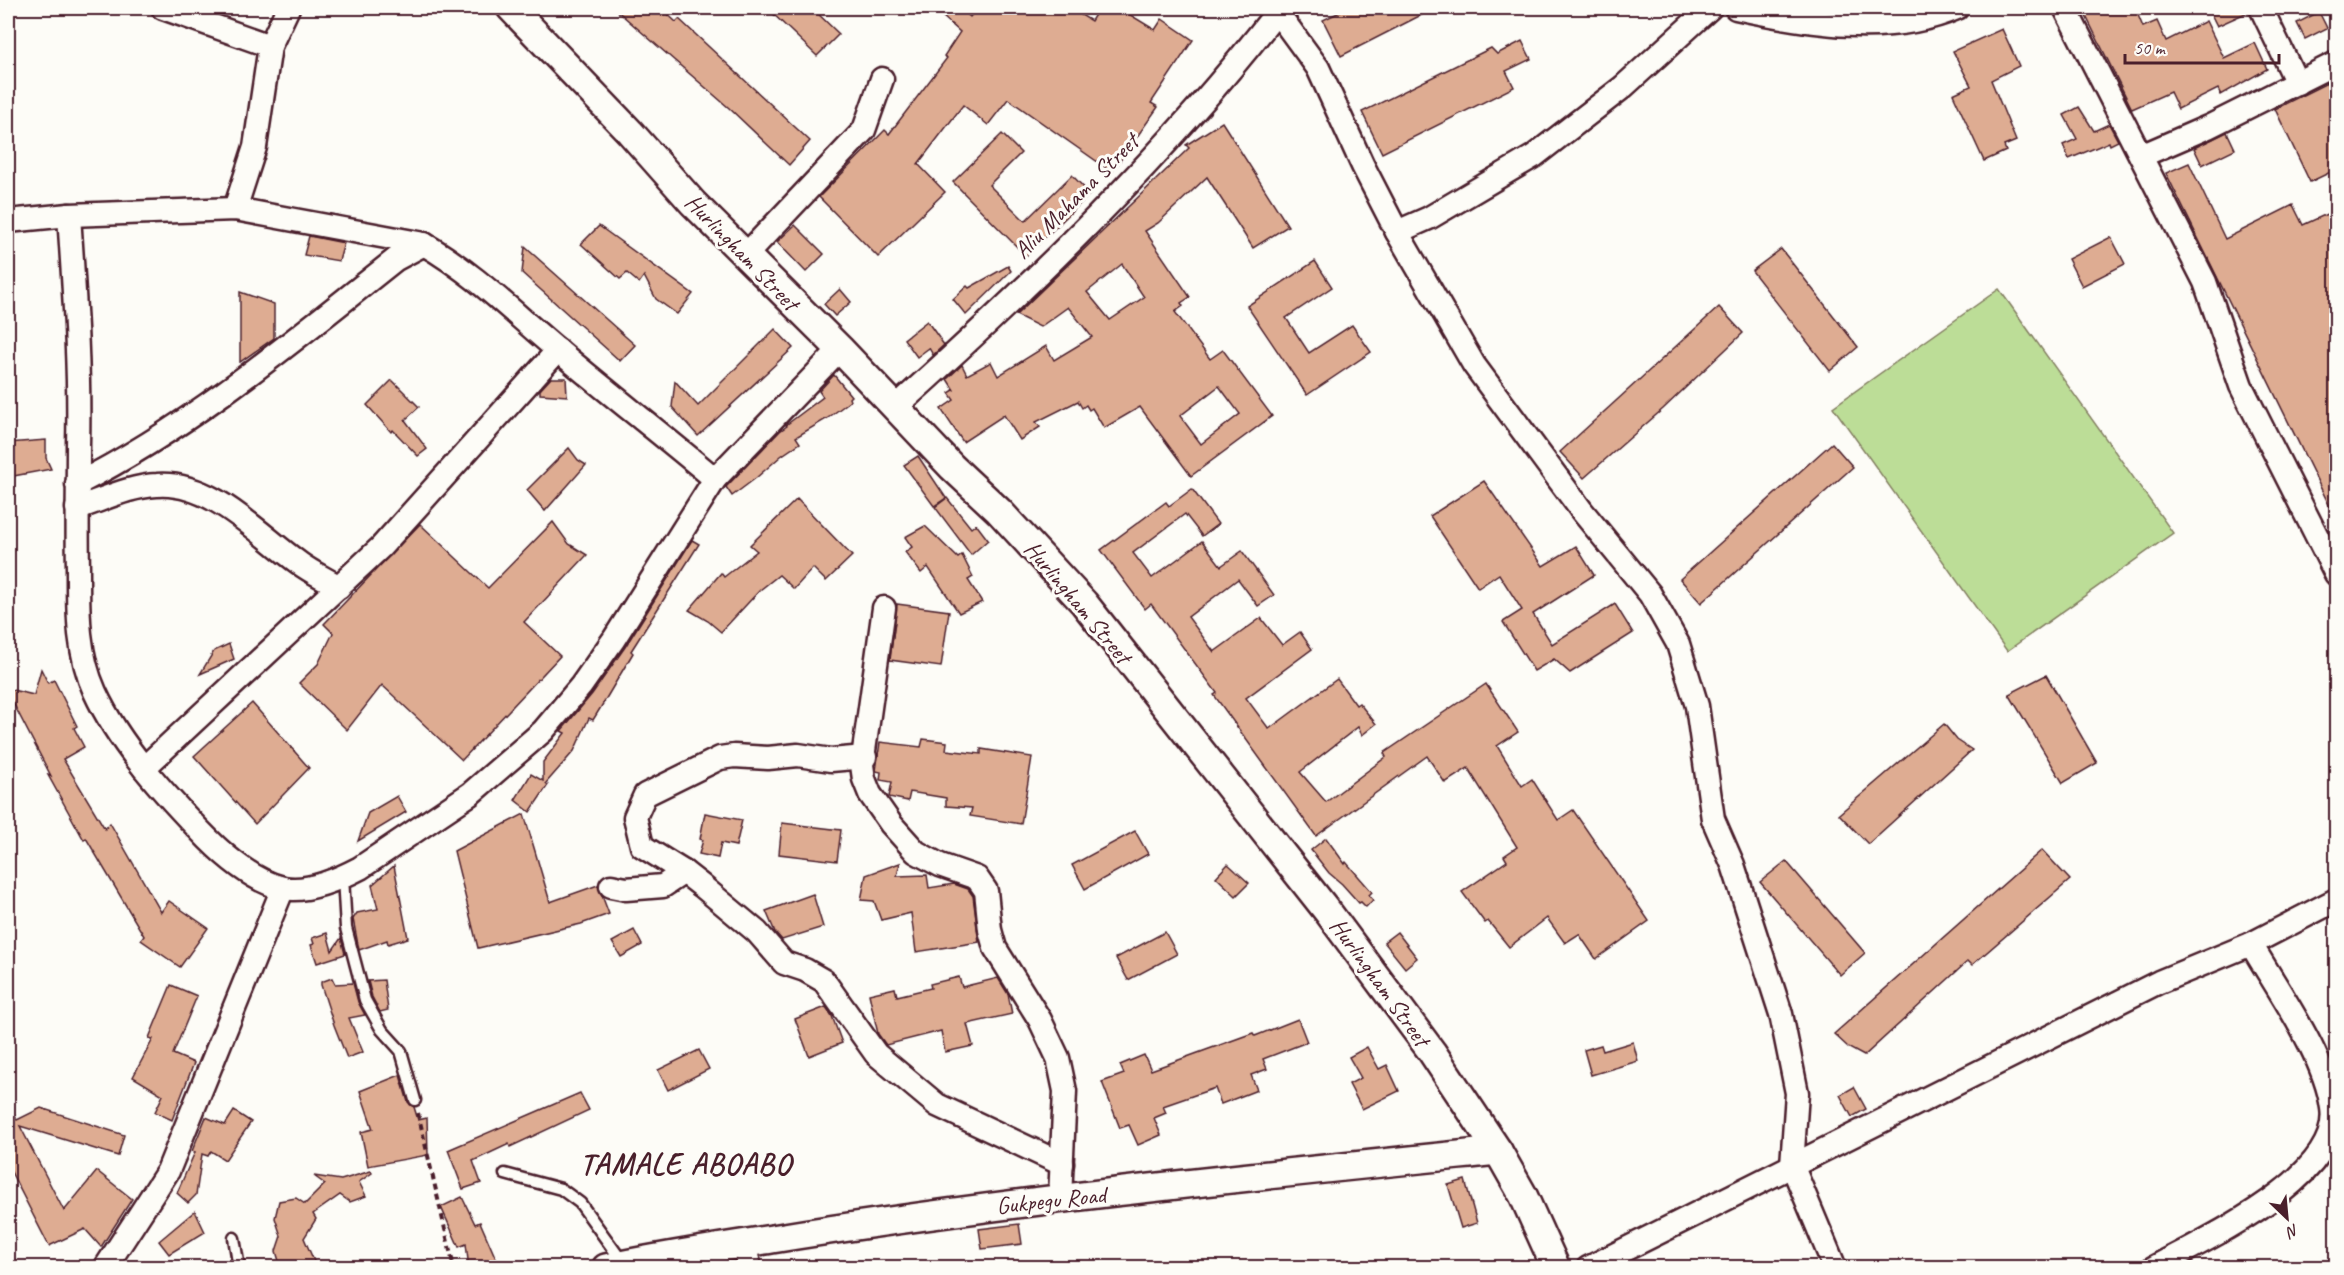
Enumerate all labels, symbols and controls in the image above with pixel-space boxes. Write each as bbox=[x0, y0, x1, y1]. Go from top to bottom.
scale bar bbox=[2125, 27, 2280, 65]
text: 50 m bbox=[2134, 37, 2167, 59]
street label: Aliu Mahama Street bbox=[1007, 125, 1147, 265]
street label: Hurlingham Street bbox=[679, 187, 807, 319]
street label: Hurlingham Street bbox=[1018, 534, 1140, 672]
street label: Hurlingham Street bbox=[1323, 912, 1438, 1054]
district label: TAMALE ABOABO bbox=[580, 1145, 794, 1183]
street label: Gukpegu Road bbox=[995, 1179, 1111, 1221]
north arrow bbox=[2257, 1188, 2317, 1248]
text: N bbox=[2282, 1219, 2302, 1243]

